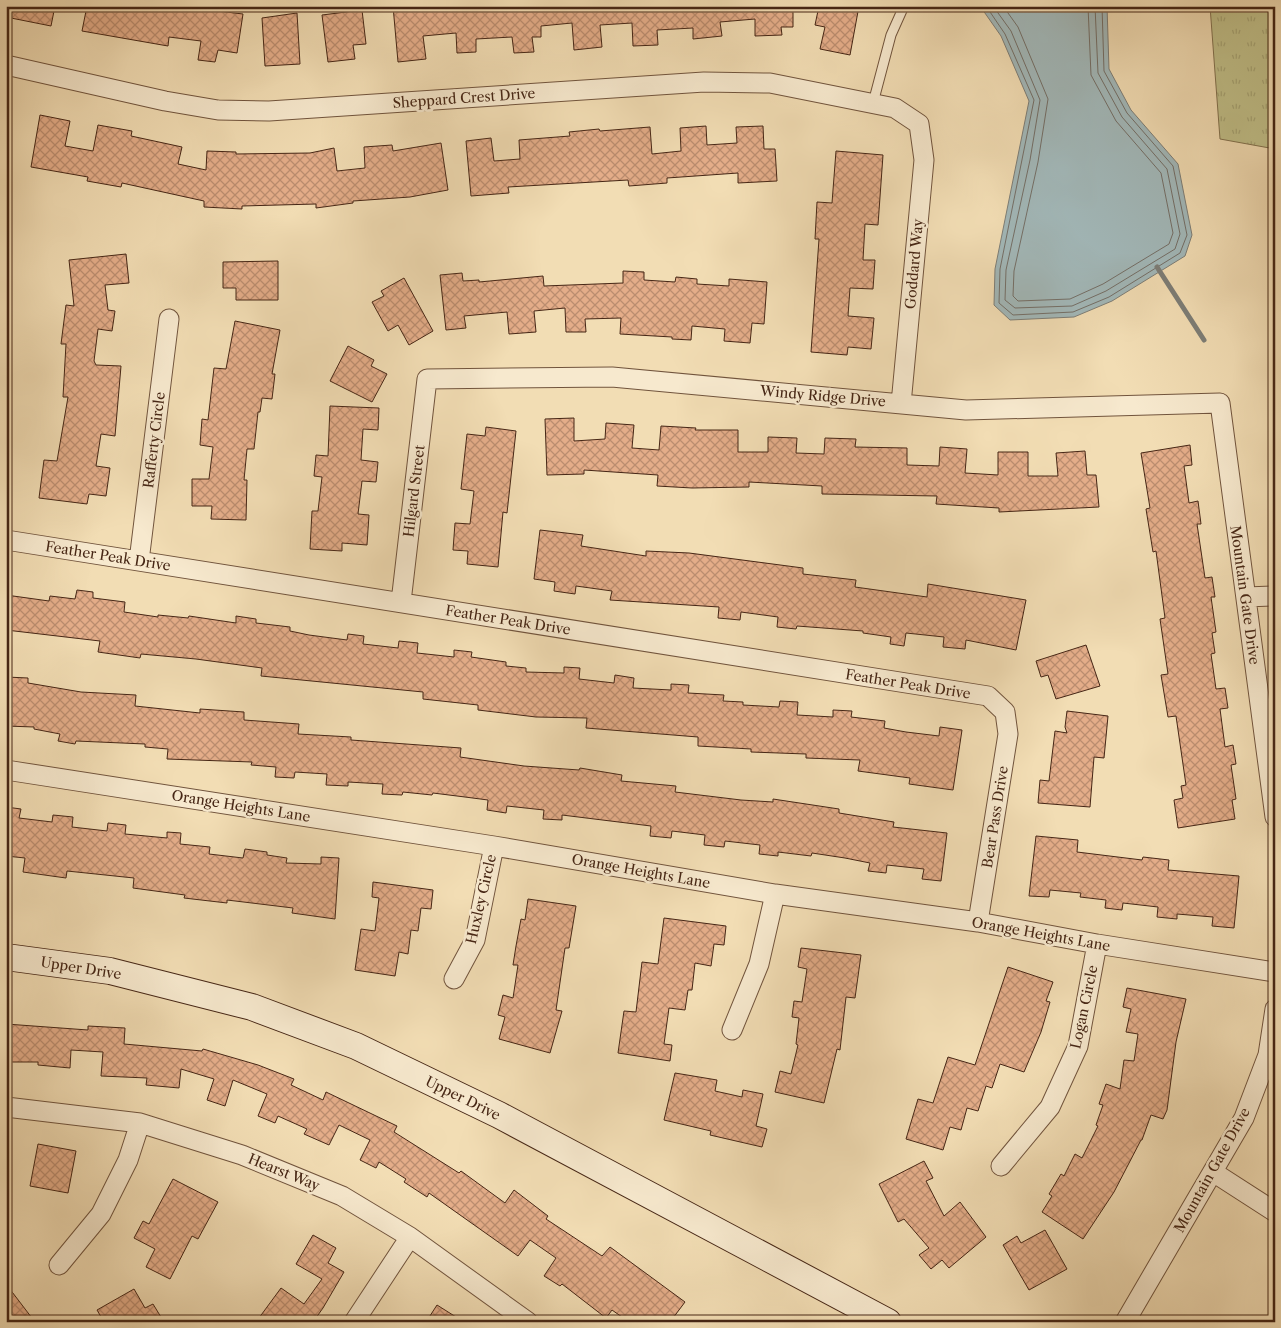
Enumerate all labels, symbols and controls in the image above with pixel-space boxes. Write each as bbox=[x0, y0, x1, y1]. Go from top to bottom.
street label: Sheppard Crest Drive bbox=[392, 84, 536, 112]
street label: Goddard Way bbox=[901, 218, 927, 310]
street label: Windy Ridge Drive bbox=[758, 381, 887, 410]
street label: Rafferty Circle bbox=[139, 391, 169, 489]
street label: Hilgard Street bbox=[399, 444, 429, 538]
street label: Mountain Gate Drive bbox=[1226, 524, 1264, 666]
street label: Feather Peak Drive bbox=[44, 537, 172, 575]
street label: Feather Peak Drive bbox=[444, 601, 572, 639]
street label: Feather Peak Drive bbox=[844, 665, 972, 703]
street label: Bear Pass Drive bbox=[978, 765, 1012, 869]
street label: Orange Heights Lane bbox=[170, 786, 312, 826]
street label: Orange Heights Lane bbox=[570, 850, 712, 892]
street label: Huxley Circle bbox=[462, 852, 500, 946]
street label: Orange Heights Lane bbox=[970, 913, 1112, 955]
street label: Upper Drive bbox=[39, 953, 123, 983]
street label: Logan Circle bbox=[1066, 963, 1102, 1050]
street label: Upper Drive bbox=[423, 1072, 504, 1124]
street label: Mountain Gate Drive bbox=[1170, 1104, 1254, 1236]
street label: Hearst Way bbox=[245, 1149, 323, 1195]

